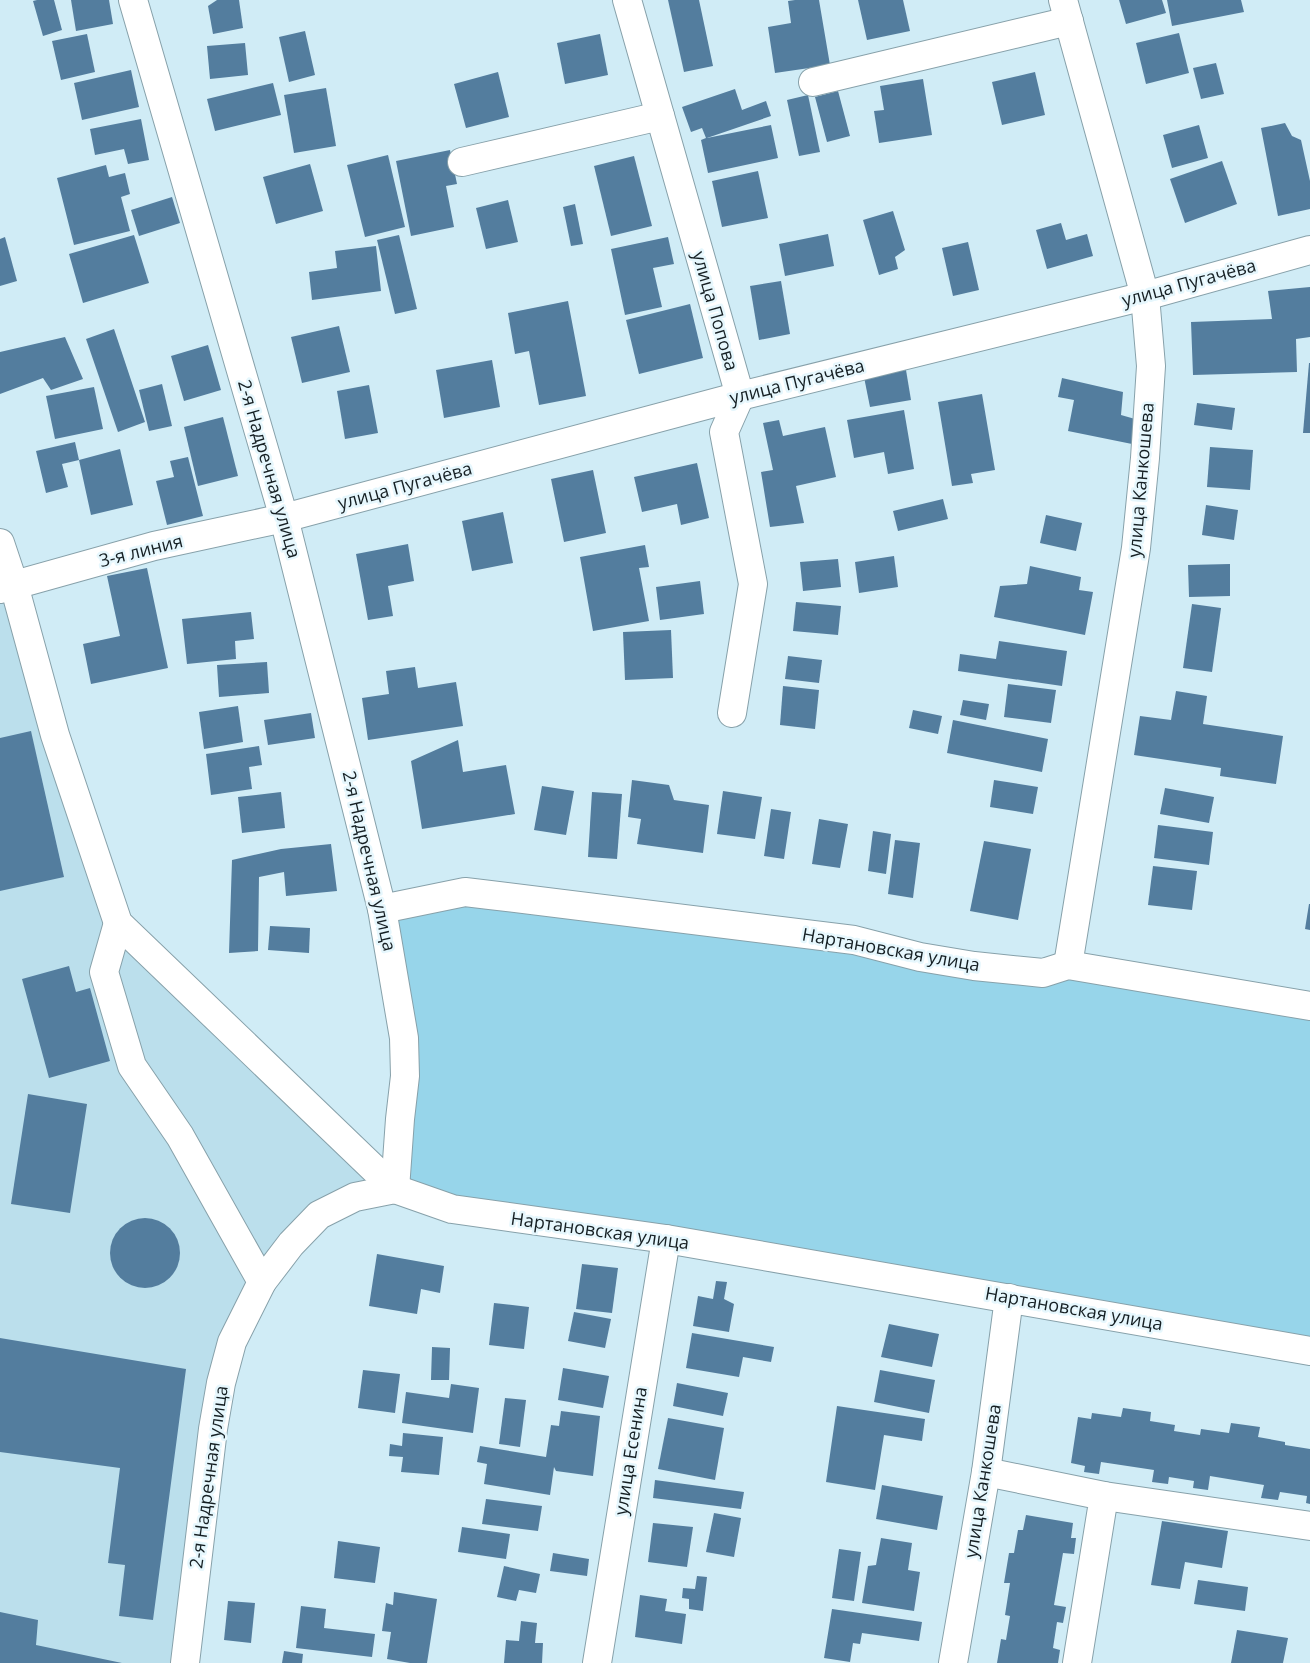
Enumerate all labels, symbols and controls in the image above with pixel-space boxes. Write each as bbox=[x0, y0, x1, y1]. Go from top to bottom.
street label: улица Попова bbox=[687, 248, 744, 373]
street label: улица Пугачёва bbox=[1119, 253, 1258, 311]
street label: улица Пугачёва bbox=[727, 353, 867, 409]
street label: 2-я Надречная улица bbox=[233, 377, 307, 561]
street label: улица Канкошева bbox=[1121, 401, 1159, 558]
street label: улица Пугачёва bbox=[335, 456, 474, 514]
street label: 3-я линия bbox=[96, 528, 185, 572]
street label: 2-я Надречная улица bbox=[338, 768, 402, 953]
street label: Нартановская улица bbox=[800, 922, 982, 976]
street label: Нартановская улица bbox=[509, 1206, 691, 1254]
street label: Нартановская улица bbox=[983, 1281, 1165, 1335]
street label: 2-я Надречная улица bbox=[183, 1384, 233, 1570]
street label: улица Есенина bbox=[608, 1385, 652, 1517]
street label: улица Канкошева bbox=[958, 1402, 1006, 1560]

